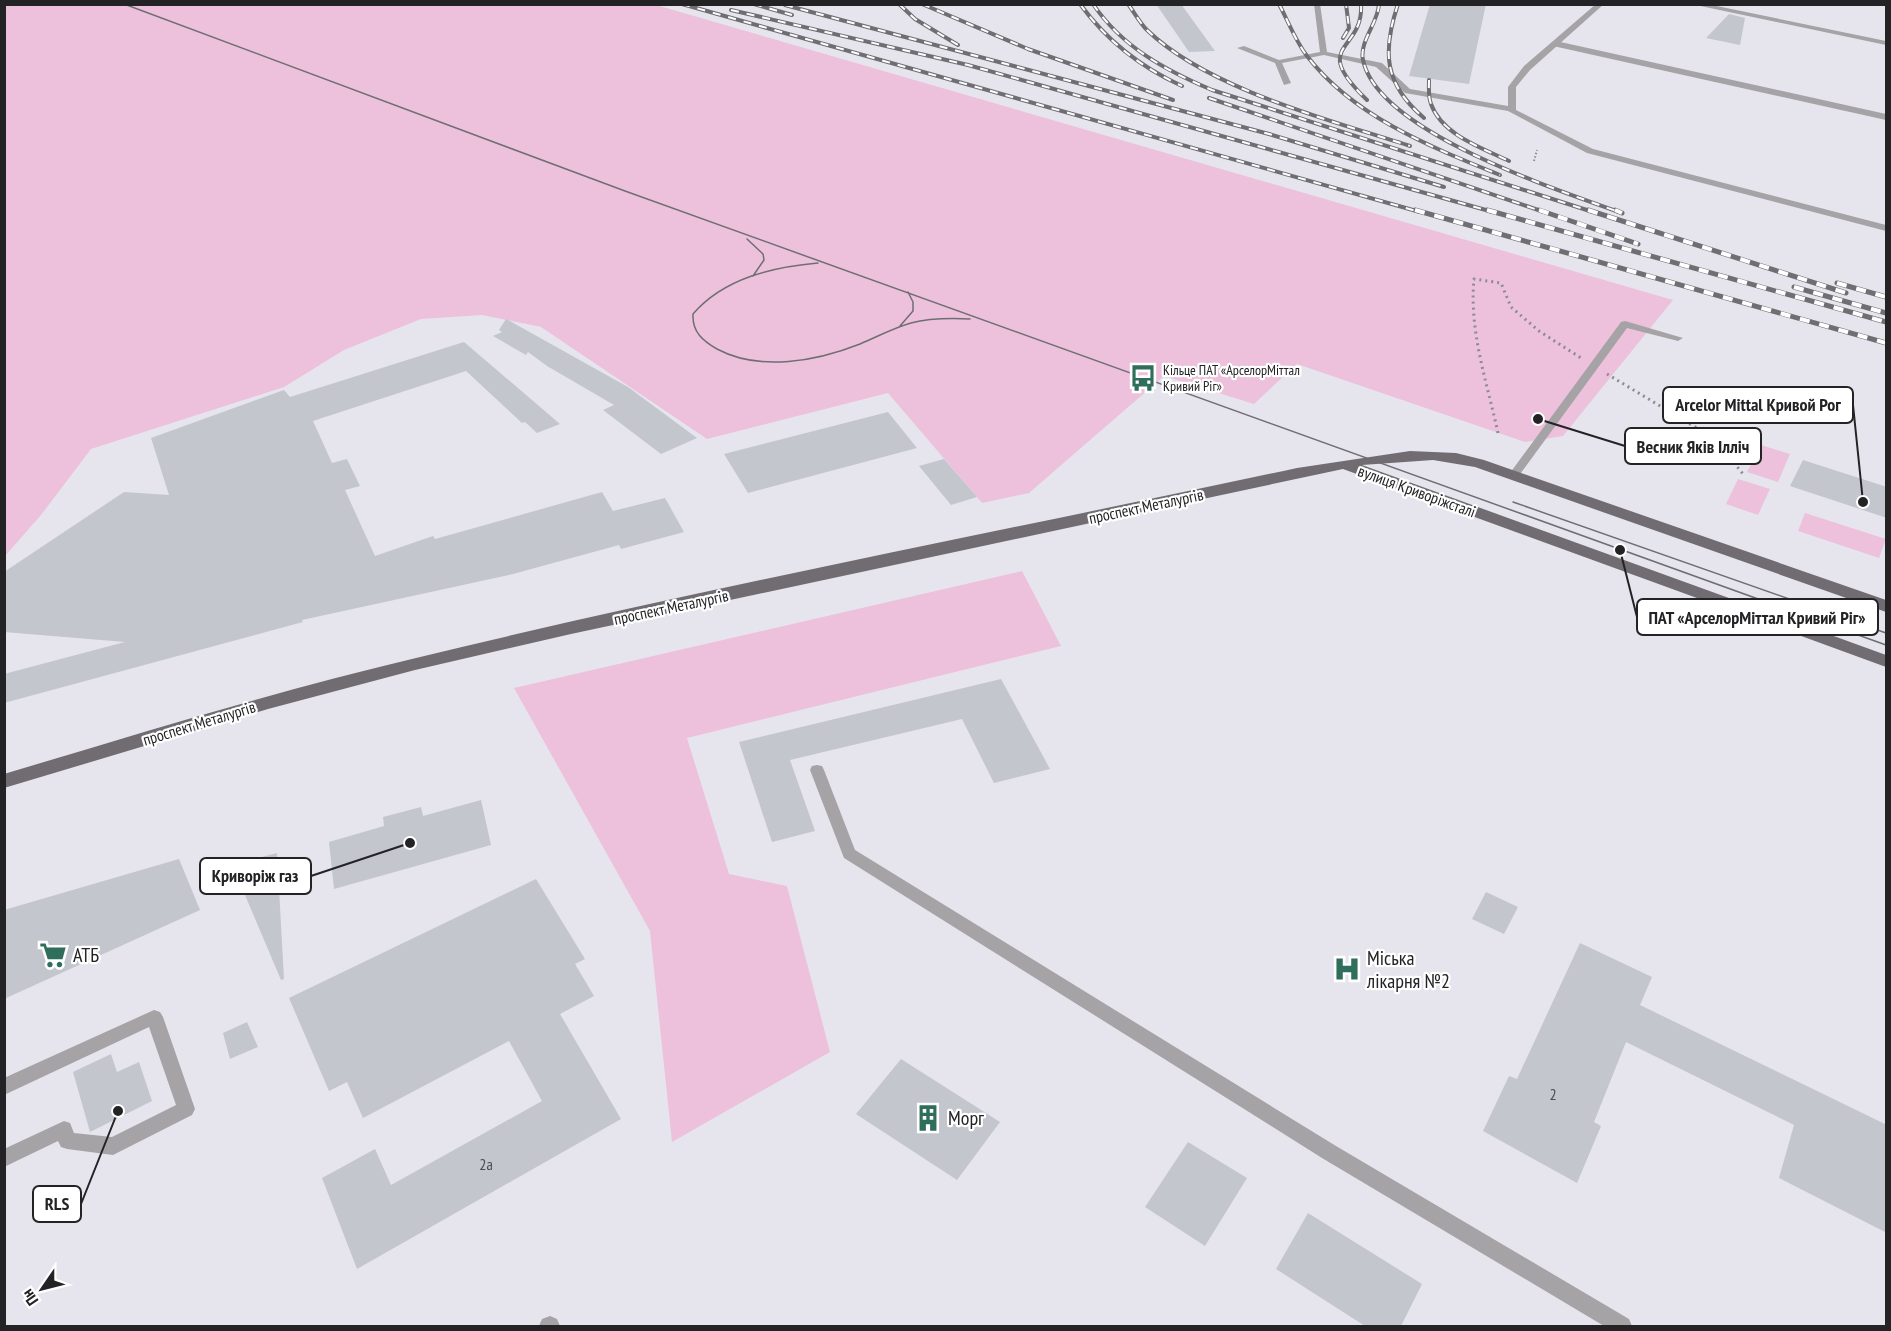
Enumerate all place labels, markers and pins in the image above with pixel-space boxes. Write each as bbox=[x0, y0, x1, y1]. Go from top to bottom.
place label: Кільце ПАТ «АрселорМіттал Кривий Ріг» bbox=[1163, 361, 1300, 395]
bus stop icon: Кільце ПАТ «АрселорМіттал Кривий Ріг» bbox=[1128, 363, 1158, 393]
callout: Arcelor Mittal Кривой Рог bbox=[1663, 387, 1853, 423]
callout: Весник Яків Ілліч bbox=[1625, 428, 1761, 464]
callout: ПАТ «АрселорМіттал Кривий Ріг» bbox=[1637, 599, 1878, 635]
callout: Криворіж газ bbox=[200, 858, 311, 894]
supermarket icon: АТБ bbox=[38, 940, 68, 970]
place label: АТБ bbox=[73, 942, 99, 968]
place label: Міська лікарня №2 bbox=[1366, 945, 1450, 994]
hospital icon: Міська лікарня №2 bbox=[1332, 954, 1362, 984]
building icon: Морг bbox=[913, 1103, 943, 1133]
place label: Морг bbox=[948, 1105, 984, 1131]
callout: RLS bbox=[33, 1186, 81, 1222]

